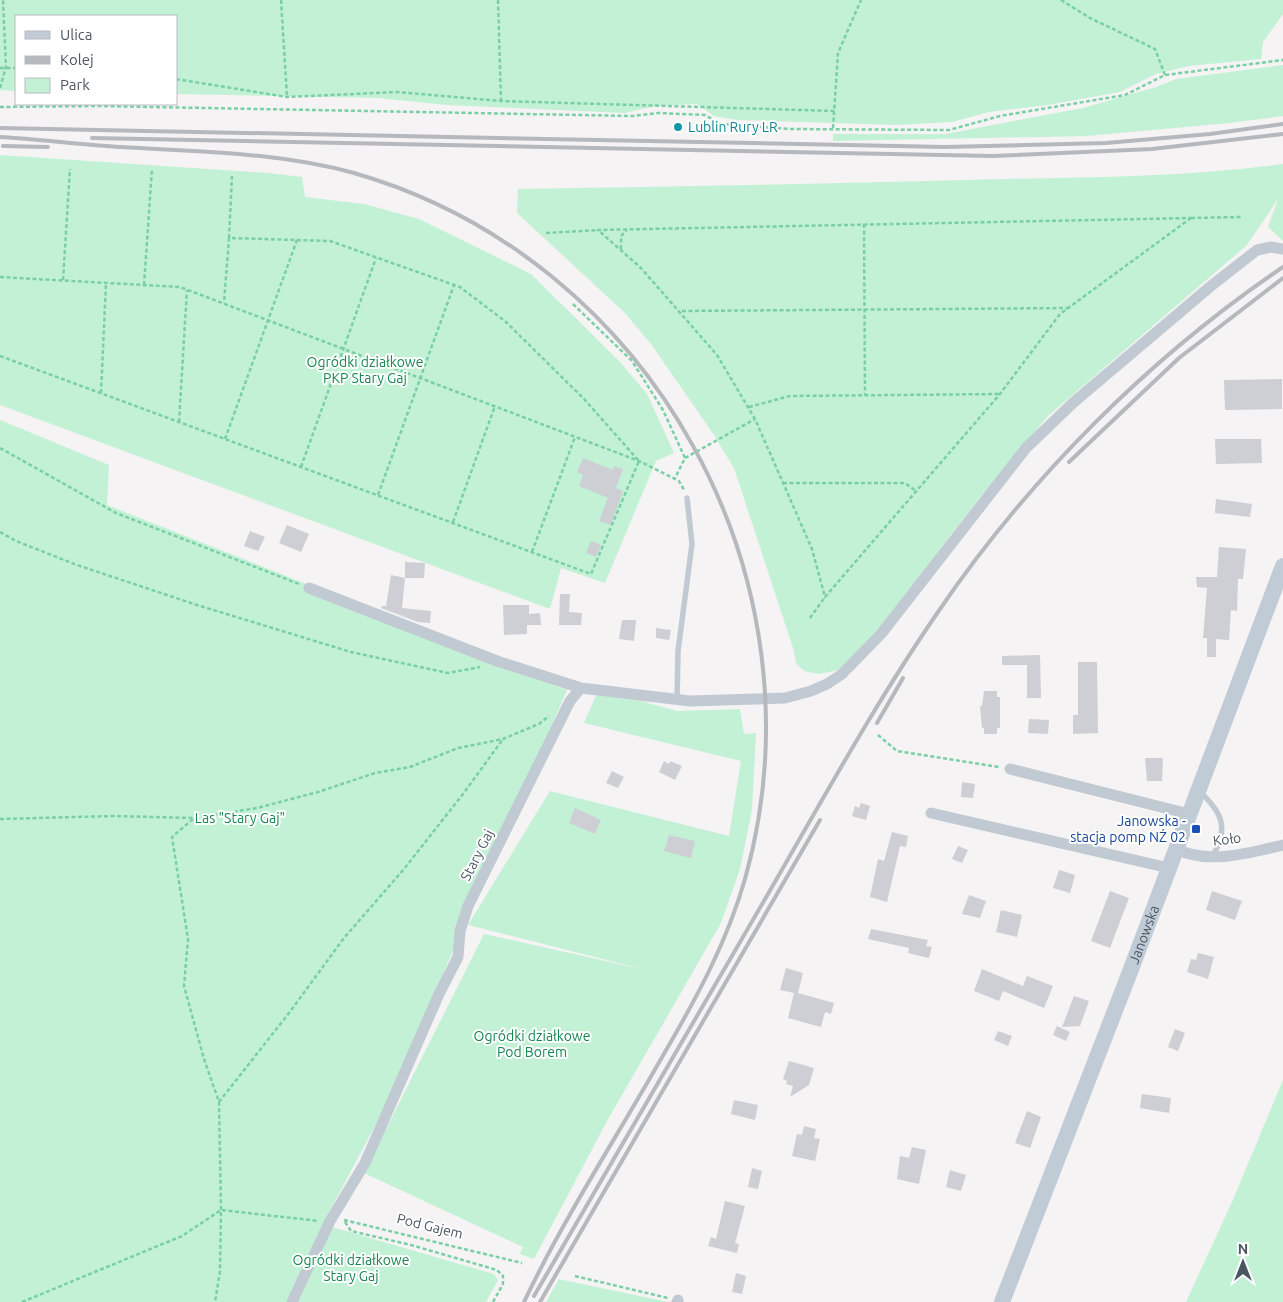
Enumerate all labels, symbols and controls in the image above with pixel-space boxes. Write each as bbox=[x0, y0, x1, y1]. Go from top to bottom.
legend bbox=[15, 15, 178, 105]
text: Ulica bbox=[60, 26, 92, 43]
text: Kolej bbox=[60, 51, 94, 68]
text: Park bbox=[60, 76, 90, 93]
place label: Lublin Rury LR bbox=[688, 119, 778, 135]
marker: Lublin Rury LR bbox=[672, 121, 684, 133]
park label: Ogródki działkowe PKP Stary Gaj bbox=[307, 354, 423, 386]
park label: Las "Stary Gaj" bbox=[195, 810, 285, 826]
place label: Janowska - stacja pomp NŻ 02 bbox=[1070, 813, 1186, 845]
marker: Janowska - stacja pomp NŻ 02 bbox=[1190, 823, 1202, 835]
street label: Stary Gaj bbox=[457, 827, 497, 883]
street label: Koło bbox=[1212, 829, 1242, 849]
street label: Janowska bbox=[1126, 903, 1162, 966]
park label: Ogródki działkowe Pod Borem bbox=[474, 1028, 590, 1060]
street label: Pod Gajem bbox=[395, 1210, 465, 1242]
north arrow bbox=[1218, 1237, 1268, 1287]
text: N bbox=[1238, 1241, 1248, 1257]
park label: Ogródki działkowe Stary Gaj bbox=[293, 1252, 409, 1284]

